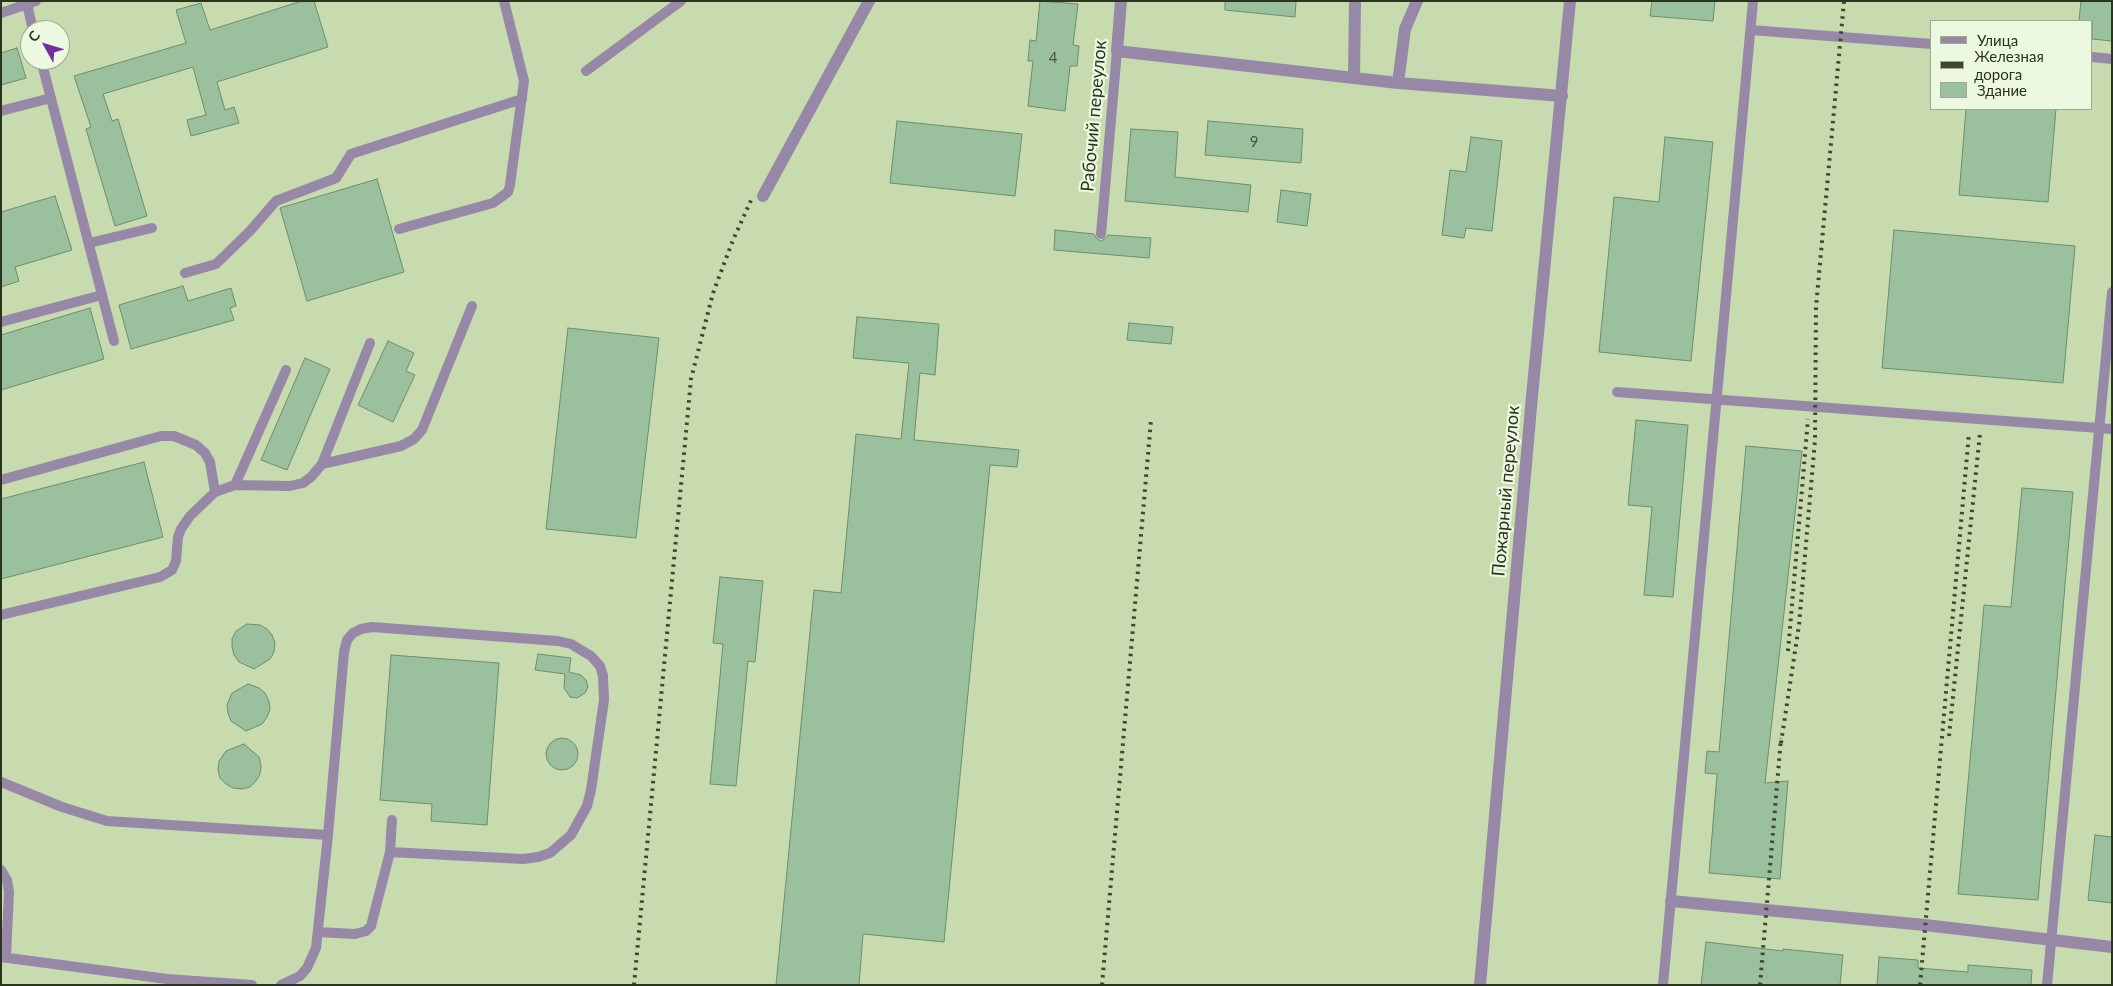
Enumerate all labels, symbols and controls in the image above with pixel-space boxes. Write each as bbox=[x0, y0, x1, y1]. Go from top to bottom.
north arrow bbox=[20, 20, 70, 70]
legend bbox=[1930, 20, 2093, 110]
text: С bbox=[24, 27, 43, 45]
text: Улица bbox=[1977, 31, 2018, 49]
street label: Рабочий переулок bbox=[1077, 39, 1111, 193]
text: Железная дорога bbox=[1974, 47, 2044, 83]
house number: 4 bbox=[1049, 49, 1057, 67]
text: Здание bbox=[1977, 81, 2027, 99]
house number: 9 bbox=[1250, 133, 1258, 151]
street label: Пожарный переулок bbox=[1488, 405, 1524, 577]

